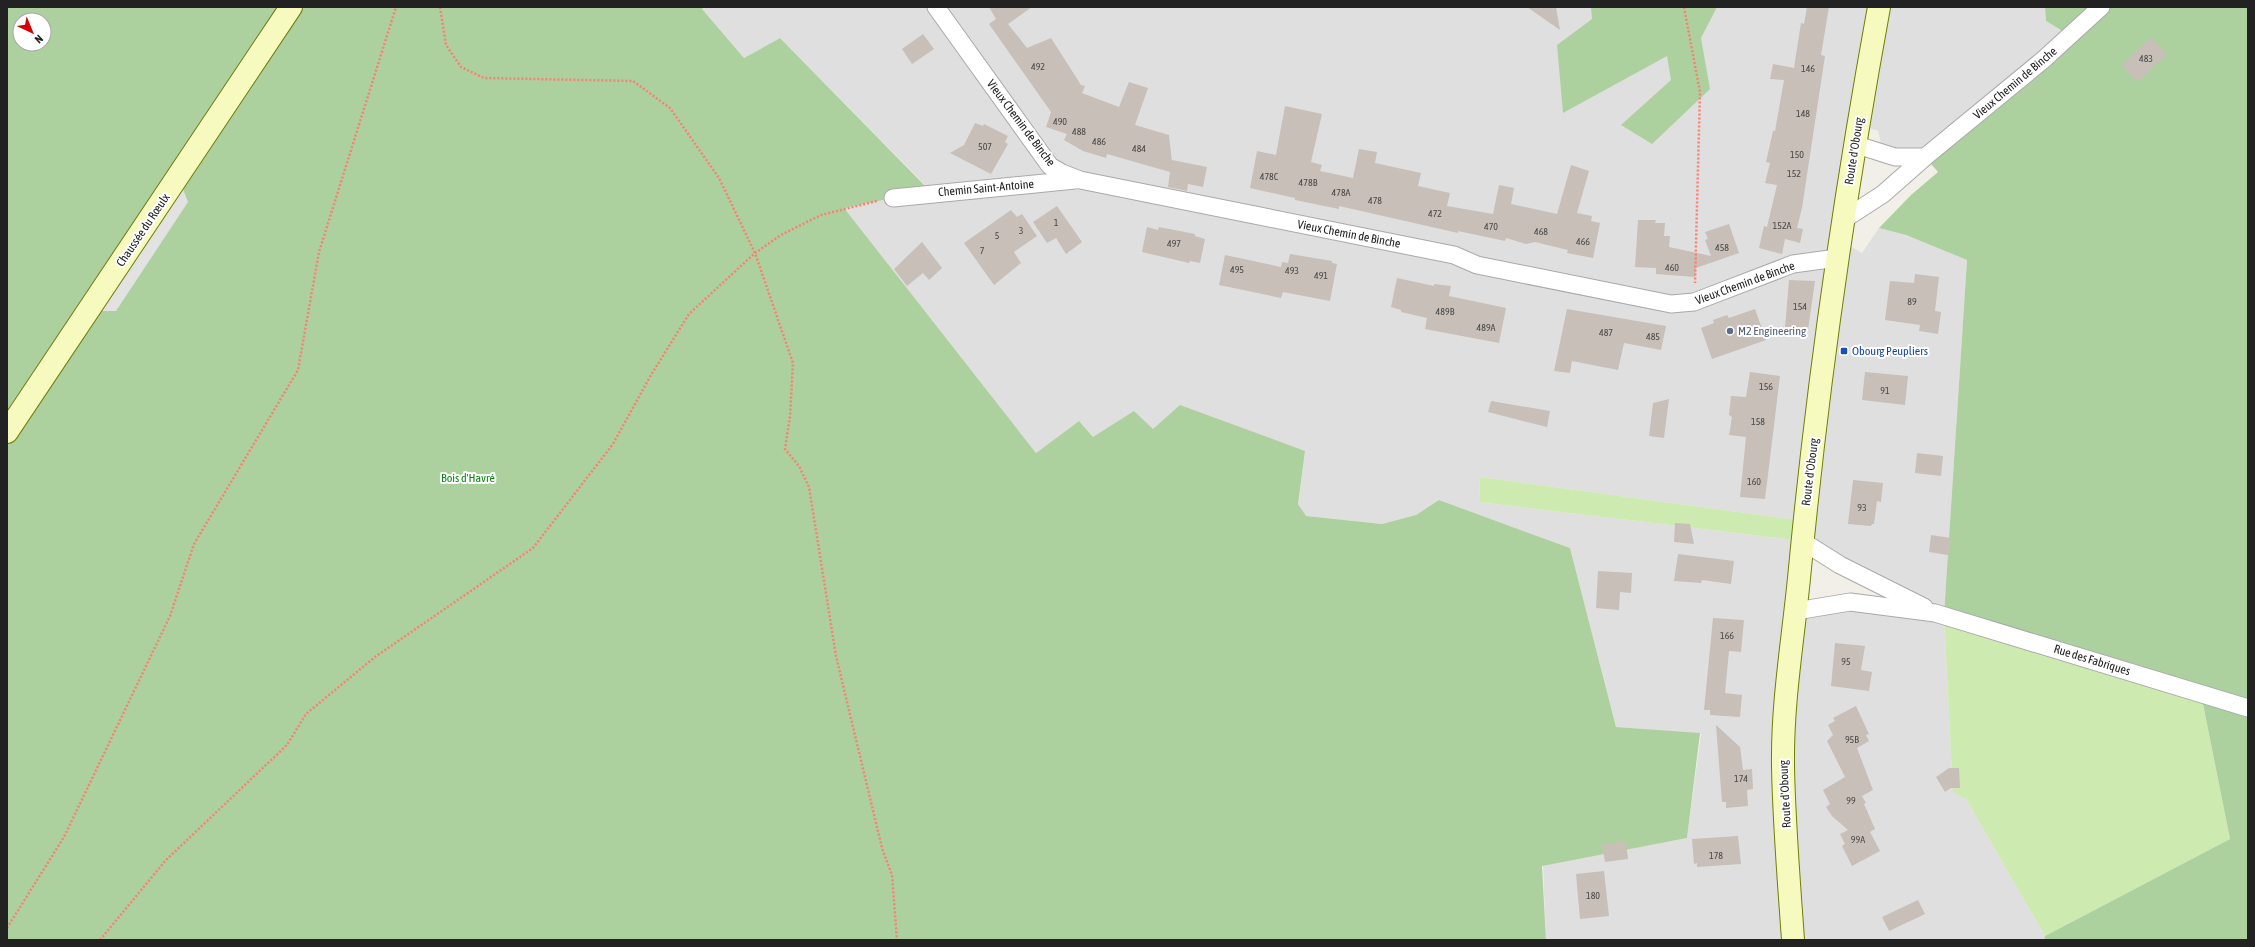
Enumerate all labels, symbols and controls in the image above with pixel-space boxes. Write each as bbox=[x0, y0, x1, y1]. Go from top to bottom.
north arrow bbox=[12, 12, 52, 52]
text: N bbox=[32, 33, 45, 46]
street label: Vieux Chemin de Binche bbox=[1970, 44, 2060, 122]
house number: 483 bbox=[2139, 53, 2153, 64]
house number: 492 bbox=[1031, 61, 1045, 72]
house number: 146 bbox=[1801, 63, 1815, 74]
street label: Vieux Chemin de Binche bbox=[984, 77, 1058, 169]
house number: 148 bbox=[1796, 108, 1810, 119]
house number: 490 bbox=[1053, 116, 1067, 127]
street label: Route d'Obourg bbox=[1842, 116, 1866, 186]
house number: 488 bbox=[1072, 126, 1086, 137]
house number: 486 bbox=[1092, 136, 1106, 147]
house number: 507 bbox=[978, 141, 992, 152]
house number: 484 bbox=[1132, 143, 1146, 154]
house number: 150 bbox=[1790, 149, 1804, 160]
house number: 152 bbox=[1787, 168, 1801, 179]
house number: 478C bbox=[1260, 171, 1279, 182]
street label: Chemin Saint-Antoine bbox=[938, 177, 1034, 199]
house number: 478B bbox=[1299, 177, 1318, 188]
house number: 478A bbox=[1332, 187, 1351, 198]
street label: Chaussée du Rœulx bbox=[113, 191, 173, 269]
house number: 478 bbox=[1368, 195, 1382, 206]
house number: 472 bbox=[1428, 208, 1442, 219]
house number: 1 bbox=[1054, 217, 1059, 228]
street label: Vieux Chemin de Binche bbox=[1296, 217, 1402, 251]
house number: 152A bbox=[1773, 220, 1792, 231]
house number: 470 bbox=[1484, 221, 1498, 232]
house number: 3 bbox=[1019, 225, 1024, 236]
house number: 468 bbox=[1534, 226, 1548, 237]
house number: 5 bbox=[995, 230, 1000, 241]
house number: 466 bbox=[1576, 236, 1590, 247]
house number: 497 bbox=[1167, 238, 1181, 249]
house number: 458 bbox=[1715, 242, 1729, 253]
house number: 7 bbox=[980, 245, 985, 256]
street label: Vieux Chemin de Binche bbox=[1693, 259, 1797, 307]
house number: 460 bbox=[1665, 262, 1679, 273]
house number: 495 bbox=[1230, 264, 1244, 275]
house number: 493 bbox=[1285, 265, 1299, 276]
house number: 491 bbox=[1314, 270, 1328, 281]
house number: 89 bbox=[1907, 296, 1917, 307]
house number: 154 bbox=[1793, 301, 1807, 312]
house number: 489B bbox=[1436, 306, 1455, 317]
house number: 489A bbox=[1477, 322, 1496, 333]
place label: M2 Engineering bbox=[1738, 324, 1807, 338]
marker: M2 Engineering bbox=[1725, 326, 1735, 336]
house number: 487 bbox=[1599, 327, 1613, 338]
house number: 485 bbox=[1646, 331, 1660, 342]
place label: Obourg Peupliers bbox=[1852, 344, 1928, 358]
marker: Obourg Peupliers bbox=[1839, 346, 1849, 356]
house number: 156 bbox=[1759, 381, 1773, 392]
house number: 91 bbox=[1880, 385, 1890, 396]
house number: 158 bbox=[1751, 416, 1765, 427]
street label: Route d'Obourg bbox=[1799, 437, 1821, 507]
park label: Bois d'Havré bbox=[441, 471, 495, 485]
house number: 160 bbox=[1747, 476, 1761, 487]
house number: 93 bbox=[1857, 502, 1867, 513]
house number: 166 bbox=[1720, 630, 1734, 641]
street label: Rue des Fabriques bbox=[2052, 642, 2132, 678]
house number: 95 bbox=[1841, 656, 1851, 667]
house number: 95B bbox=[1845, 734, 1859, 745]
street label: Route d'Obourg bbox=[1776, 759, 1794, 828]
house number: 174 bbox=[1734, 773, 1748, 784]
house number: 99 bbox=[1846, 795, 1856, 806]
house number: 99A bbox=[1851, 834, 1865, 845]
house number: 178 bbox=[1709, 850, 1723, 861]
house number: 180 bbox=[1586, 890, 1600, 901]

